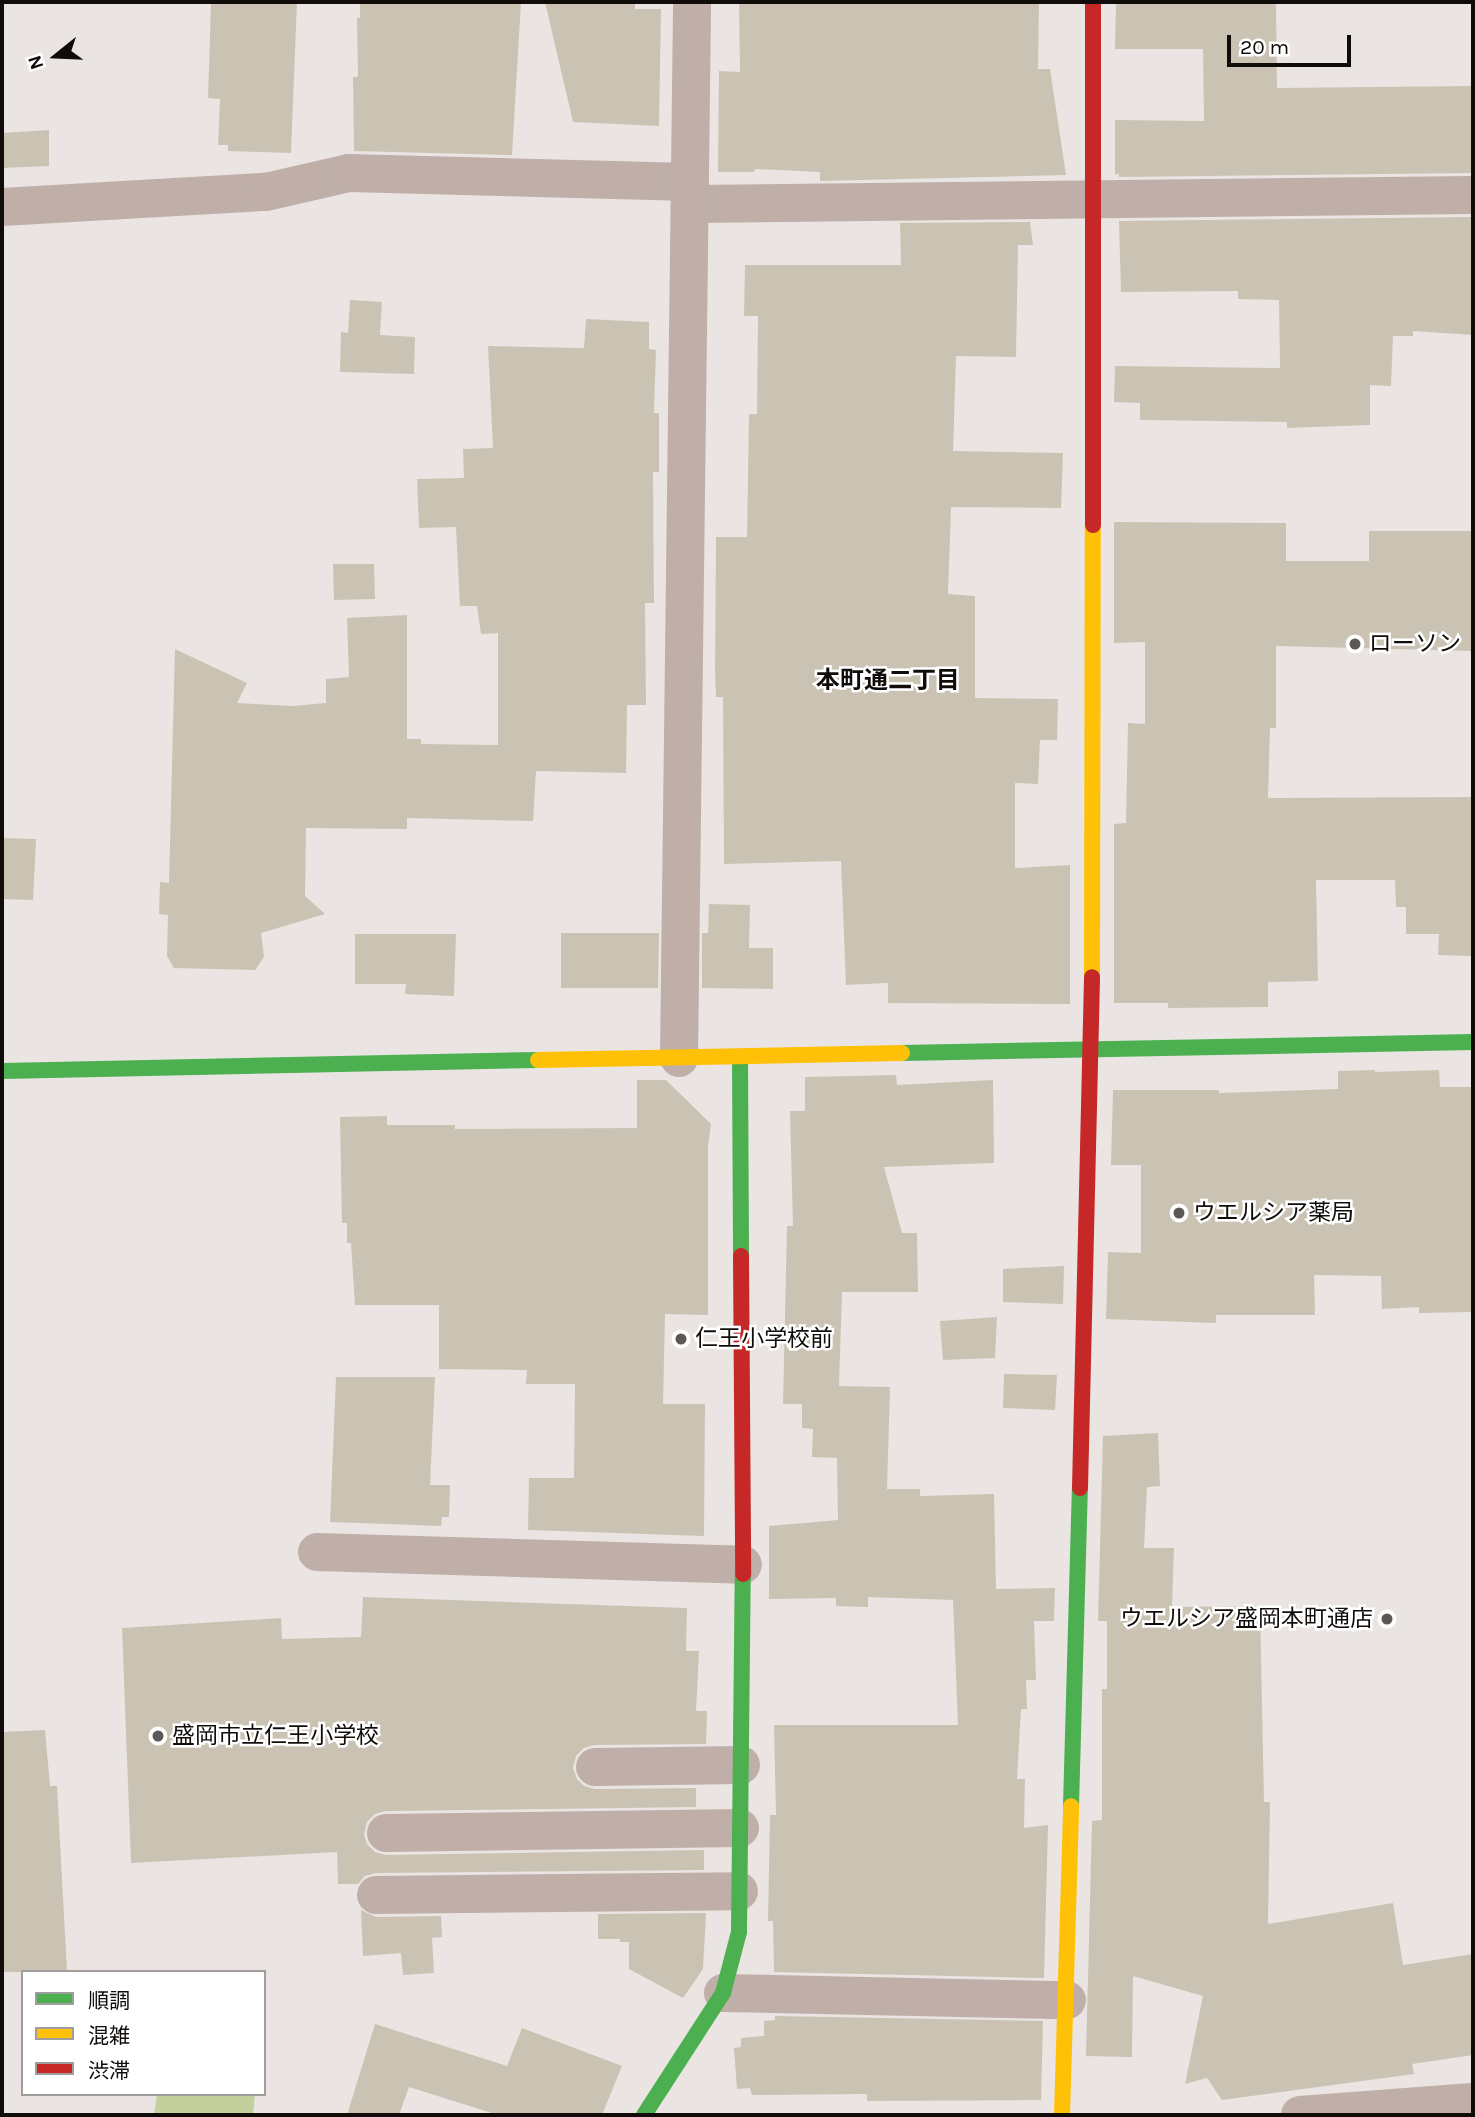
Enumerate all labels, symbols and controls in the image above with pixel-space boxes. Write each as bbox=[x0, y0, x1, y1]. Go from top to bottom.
north arrow bbox=[21, 21, 91, 91]
scale bar bbox=[1230, 21, 1354, 65]
text: 20 m bbox=[1240, 35, 1289, 59]
text: N bbox=[23, 53, 49, 72]
place label: ローソン bbox=[1369, 630, 1461, 658]
marker: ローソン bbox=[1347, 636, 1363, 652]
district label: 本町通二丁目 bbox=[816, 667, 960, 695]
place label: ウエルシア薬局 bbox=[1193, 1199, 1354, 1227]
marker: ウエルシア薬局 bbox=[1171, 1205, 1187, 1221]
place label: 仁王小学校前 bbox=[695, 1325, 833, 1353]
marker: 仁王小学校前 bbox=[673, 1331, 689, 1347]
place label: ウエルシア盛岡本町通店 bbox=[1120, 1605, 1373, 1633]
marker: ウエルシア盛岡本町通店 bbox=[1379, 1611, 1395, 1627]
place label: 盛岡市立仁王小学校 bbox=[172, 1722, 379, 1750]
marker: 盛岡市立仁王小学校 bbox=[150, 1728, 166, 1744]
legend bbox=[21, 1970, 266, 2096]
text: 順調 bbox=[88, 1989, 130, 2013]
text: 混雑 bbox=[88, 2024, 130, 2048]
text: 渋滞 bbox=[88, 2059, 130, 2083]

